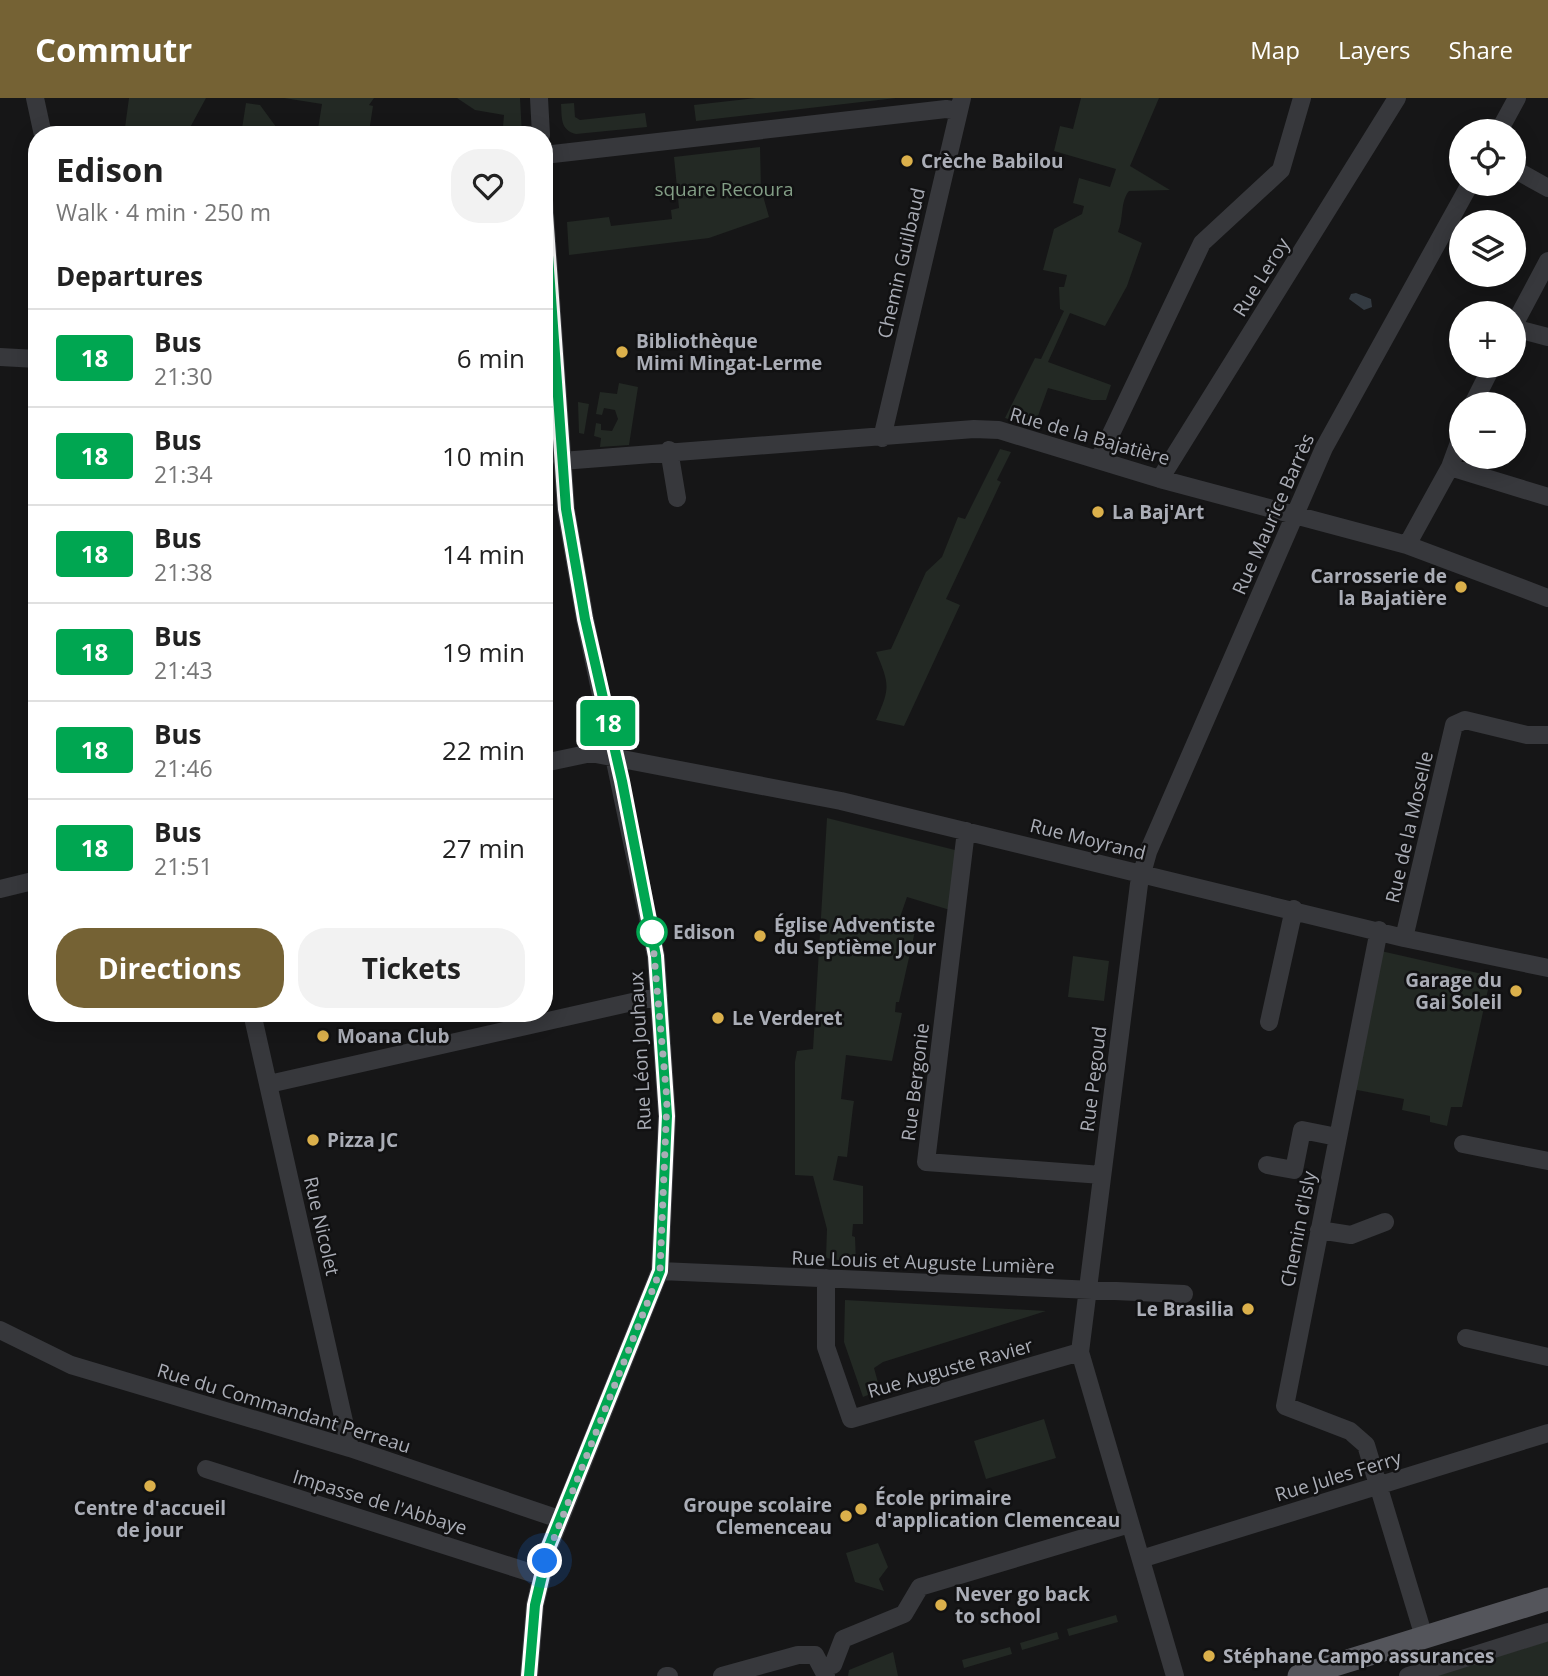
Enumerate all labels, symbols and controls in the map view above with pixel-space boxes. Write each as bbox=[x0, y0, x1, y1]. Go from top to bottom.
text: Commutr bbox=[35, 27, 192, 72]
text: Map bbox=[1250, 33, 1300, 66]
text: Layers bbox=[1338, 33, 1411, 66]
text: Share bbox=[1449, 33, 1513, 66]
map controls bbox=[1449, 119, 1526, 469]
button: locate bbox=[1449, 119, 1526, 196]
text: Edison bbox=[56, 147, 164, 192]
place label: Crèche Babilou bbox=[921, 148, 1064, 174]
button: heart bbox=[451, 149, 525, 223]
marker: Crèche Babilou bbox=[899, 153, 915, 169]
park label: square Recoura bbox=[654, 176, 794, 202]
street label: Chemin Guilbaud bbox=[871, 185, 931, 341]
text: Walk · 4 min · 250 m bbox=[56, 196, 271, 228]
button: layers bbox=[1449, 210, 1526, 287]
street label: Rue Leroy bbox=[1227, 232, 1296, 321]
text: Departures bbox=[56, 258, 203, 294]
button: + bbox=[1449, 301, 1526, 378]
text: Bus bbox=[154, 324, 201, 360]
place label: Bibliothèque Mimi Mingat-Lerme bbox=[636, 328, 822, 376]
text: 6 min bbox=[457, 340, 525, 376]
text: 18 bbox=[81, 341, 108, 374]
marker: Bibliothèque Mimi Mingat-Lerme bbox=[614, 344, 630, 360]
text: 21:30 bbox=[154, 360, 213, 392]
button: − bbox=[1449, 392, 1526, 469]
street label: Rue de la Bajatière bbox=[1007, 401, 1173, 471]
text: Bus bbox=[154, 422, 201, 458]
street label: Rue Maurice Barrès bbox=[1226, 429, 1320, 599]
text: 10 min bbox=[442, 438, 525, 474]
text: 18 bbox=[81, 439, 108, 472]
text: 21:34 bbox=[154, 458, 213, 490]
place label: La Baj'Art bbox=[1112, 499, 1204, 525]
marker: La Baj'Art bbox=[1090, 504, 1106, 520]
text: Bus bbox=[154, 520, 201, 556]
text: 14 min bbox=[442, 536, 525, 572]
text: 18 bbox=[81, 537, 108, 570]
text: 21:38 bbox=[154, 556, 213, 588]
place label: Carrosserie de la Bajatière bbox=[1310, 563, 1447, 611]
marker: Carrosserie de la Bajatière bbox=[1453, 579, 1469, 595]
text: Bus bbox=[154, 618, 201, 654]
text: 19 min bbox=[442, 634, 525, 670]
text: 18 bbox=[81, 635, 108, 668]
text: 21:43 bbox=[154, 654, 213, 686]
line badge: 18 bbox=[576, 700, 640, 746]
text: 18 bbox=[594, 706, 622, 739]
text: Bus bbox=[154, 716, 201, 752]
text: 22 min bbox=[442, 732, 525, 768]
text: 18 bbox=[81, 733, 108, 766]
street label: Rue de la Moselle bbox=[1379, 749, 1439, 905]
text: 21:46 bbox=[154, 752, 213, 784]
street label: Rue Moyrand bbox=[1027, 812, 1149, 866]
text: Bus bbox=[154, 814, 201, 850]
text: 27 min bbox=[442, 830, 525, 866]
text: 18 bbox=[81, 831, 108, 864]
text: 21:51 bbox=[154, 850, 213, 882]
place label: Église Adventiste du Septième Jour bbox=[774, 912, 937, 960]
marker: Edison bbox=[637, 917, 667, 947]
place label: Edison bbox=[673, 919, 735, 945]
button: Directions bbox=[56, 928, 284, 1008]
button: Tickets bbox=[298, 928, 525, 1008]
marker: Église Adventiste du Septième Jour bbox=[752, 928, 768, 944]
place label: Garage du Gai Soleil bbox=[1405, 967, 1502, 1015]
street label: Rue Léon Jouhaux bbox=[623, 971, 657, 1131]
marker: Garage du Gai Soleil bbox=[1508, 983, 1524, 999]
place label: Le Verderet bbox=[732, 1005, 842, 1031]
marker: Le Verderet bbox=[710, 1010, 726, 1026]
street label: Rue Bergonie bbox=[895, 1022, 935, 1142]
place label: Moana Club bbox=[337, 1023, 449, 1049]
street label: Rue Pegoud bbox=[1074, 1025, 1112, 1133]
marker: Moana Club bbox=[315, 1028, 331, 1044]
place label: Pizza JC bbox=[327, 1127, 398, 1153]
marker: Pizza JC bbox=[305, 1132, 321, 1148]
street label: Chemin d'Isly bbox=[1274, 1168, 1322, 1289]
street label: Rue Nicolet bbox=[298, 1174, 346, 1278]
street label: Rue Louis et Auguste Lumière bbox=[791, 1244, 1055, 1280]
place label: Le Brasilia bbox=[1136, 1296, 1234, 1322]
marker: Le Brasilia bbox=[1240, 1301, 1256, 1317]
street label: Rue Auguste Ravier bbox=[864, 1332, 1036, 1404]
street label: Rue du Commandant Perreau bbox=[154, 1357, 414, 1459]
street label: Rue Jules Ferry bbox=[1272, 1444, 1405, 1508]
street label: Impasse de l'Abbaye bbox=[290, 1463, 470, 1541]
marker: Centre d'accueil de jour bbox=[142, 1478, 158, 1494]
place label: École primaire d'application Clemenceau bbox=[875, 1485, 1120, 1533]
place label: Groupe scolaire Clemenceau bbox=[683, 1492, 832, 1540]
place label: Centre d'accueil de jour bbox=[74, 1495, 226, 1543]
marker: École primaire d'application Clemenceau bbox=[853, 1501, 869, 1517]
marker: Groupe scolaire Clemenceau bbox=[838, 1508, 854, 1524]
your location bbox=[527, 1543, 562, 1578]
place label: Never go back to school bbox=[955, 1581, 1090, 1629]
marker: Never go back to school bbox=[933, 1597, 949, 1613]
place label: Stéphane Campo assurances bbox=[1223, 1643, 1494, 1669]
marker: Stéphane Campo assurances bbox=[1201, 1648, 1217, 1664]

